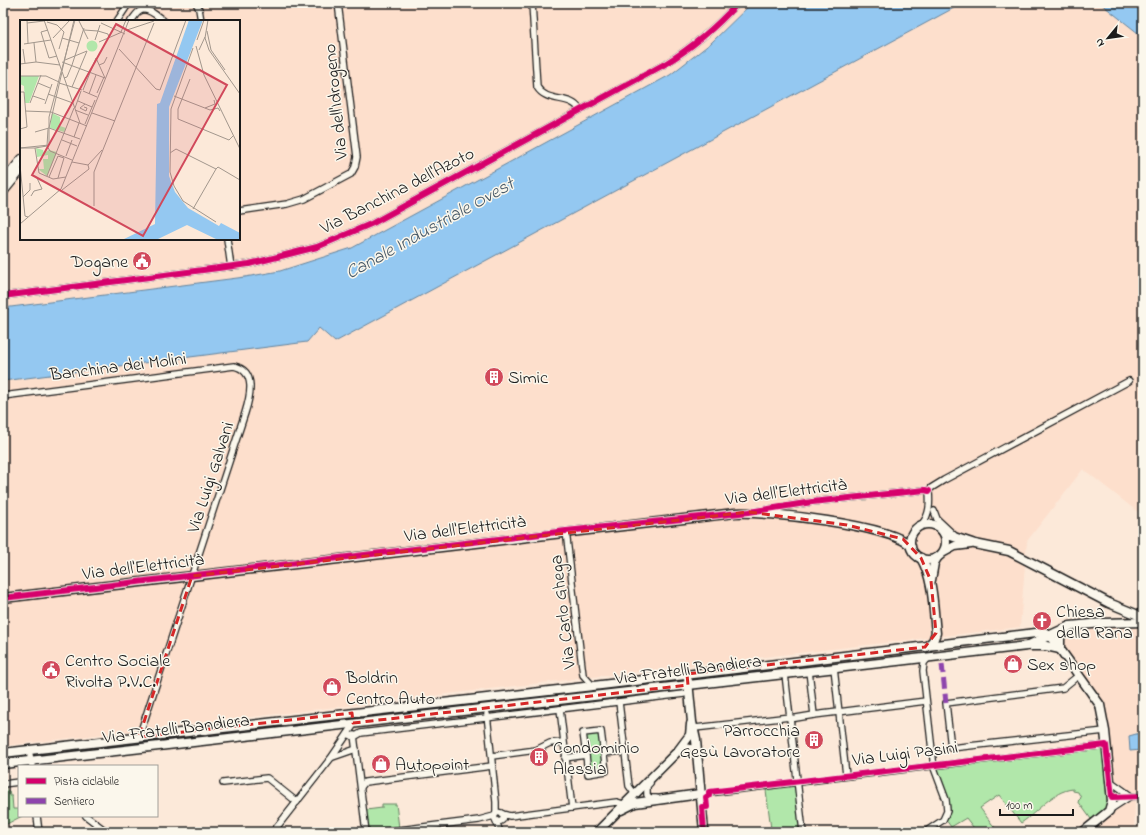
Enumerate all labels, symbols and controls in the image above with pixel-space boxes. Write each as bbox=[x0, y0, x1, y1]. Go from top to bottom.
north arrow bbox=[1088, 18, 1128, 58]
inset map bbox=[20, 20, 240, 240]
text: N bbox=[1091, 35, 1109, 49]
street label: Via dell'Idrogeno bbox=[318, 42, 357, 162]
street label: Via Banchina dell'Azoto bbox=[315, 142, 480, 242]
water label: Canale Industriale Ovest bbox=[341, 171, 521, 287]
place label: Dogane bbox=[70, 250, 129, 277]
public building icon: Dogane bbox=[131, 250, 153, 272]
street label: Banchina dei Molini bbox=[47, 347, 188, 389]
building icon: Simic bbox=[483, 366, 505, 388]
place label: Simic bbox=[508, 366, 548, 392]
street label: Via Luigi Galvani bbox=[181, 419, 243, 538]
street label: Via dell'Elettricità bbox=[723, 473, 848, 513]
street label: Via dell'Elettricità bbox=[402, 510, 527, 550]
street label: Via dell'Elettricità bbox=[80, 548, 205, 588]
street label: Via Carlo Ghega bbox=[544, 553, 585, 671]
place label: Chiesa della Rana bbox=[1056, 600, 1133, 647]
church icon: Chiesa della Rana bbox=[1031, 610, 1053, 632]
place label: Centro Sociale Rivolta P.V.C. bbox=[65, 649, 171, 696]
street label: Via Fratelli Bandiera bbox=[612, 649, 763, 693]
shop icon: Sex shop bbox=[1002, 653, 1024, 675]
place label: Sex shop bbox=[1027, 653, 1096, 679]
public building icon: Centro Sociale Rivolta P.V.C. bbox=[40, 659, 62, 681]
place label: Boldrin Centro Auto bbox=[345, 666, 435, 713]
shop icon: Boldrin Centro Auto bbox=[321, 676, 343, 698]
street label: Via Fratelli Bandiera bbox=[100, 708, 251, 752]
place label: Parrocchia Gesù Lavoratore bbox=[680, 719, 801, 766]
building icon: Parrocchia Gesù Lavoratore bbox=[803, 729, 825, 751]
place label: Condominio Alessia bbox=[553, 736, 639, 783]
street label: Via Luigi Pasini bbox=[850, 736, 960, 775]
building icon: Condominio Alessia bbox=[528, 746, 550, 768]
shop icon: Autopoint bbox=[370, 753, 392, 775]
place label: Autopoint bbox=[395, 753, 469, 779]
legend bbox=[18, 765, 158, 817]
text: Pista ciclabile bbox=[54, 773, 120, 791]
scale bar bbox=[1000, 791, 1073, 817]
text: Sentiero bbox=[54, 793, 95, 811]
text: 100 m bbox=[1006, 797, 1033, 815]

